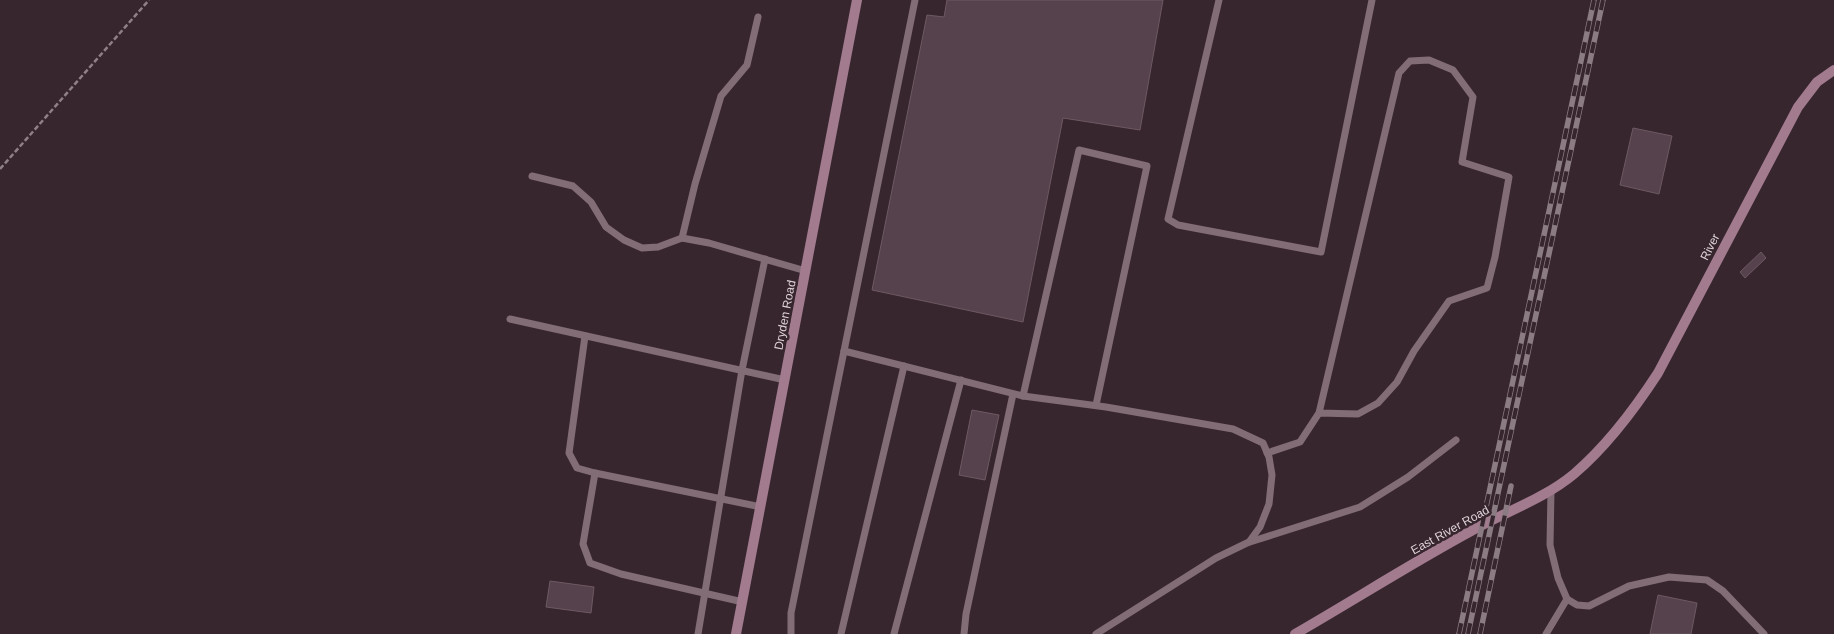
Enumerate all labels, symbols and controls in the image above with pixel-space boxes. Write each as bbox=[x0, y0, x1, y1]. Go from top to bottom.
street label: River bbox=[1697, 231, 1723, 263]
street label: Dryden Road bbox=[771, 279, 799, 351]
street label: East River Road bbox=[1408, 503, 1492, 557]

